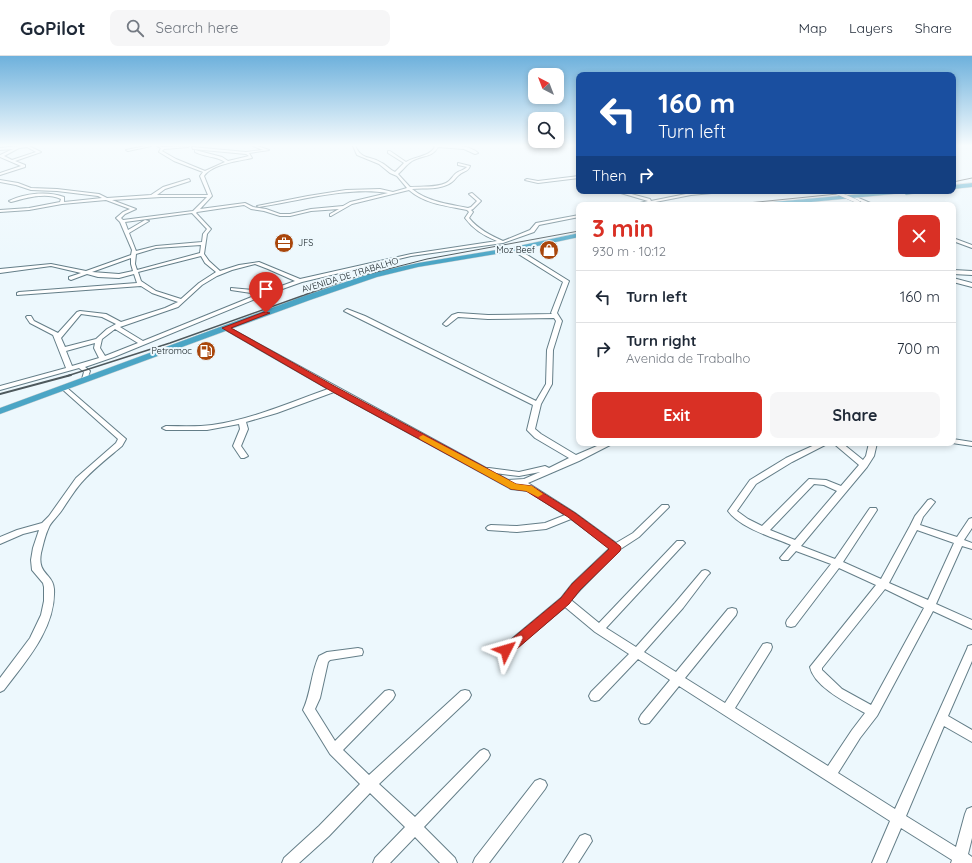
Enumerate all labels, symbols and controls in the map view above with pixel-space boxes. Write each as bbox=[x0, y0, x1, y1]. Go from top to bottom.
search box bbox=[110, 10, 390, 46]
text: GoPilot bbox=[20, 16, 86, 40]
icon: search bbox=[124, 17, 146, 39]
text: Search here bbox=[156, 18, 238, 37]
text: Map bbox=[798, 19, 827, 37]
text: Layers bbox=[849, 19, 893, 37]
text: Share bbox=[915, 19, 952, 37]
north arrow bbox=[528, 68, 564, 104]
map controls bbox=[528, 68, 564, 148]
text: 160 m bbox=[658, 85, 735, 120]
icon: left bbox=[592, 88, 644, 140]
button: search bbox=[528, 112, 564, 148]
text: Turn left bbox=[658, 120, 726, 143]
icon: right bbox=[635, 164, 657, 186]
text: Then bbox=[592, 166, 627, 185]
text: 3 min bbox=[592, 213, 654, 243]
button: close bbox=[898, 215, 940, 257]
office icon: JFS bbox=[273, 232, 295, 254]
place label: JFS bbox=[298, 237, 313, 248]
shop icon: Moz Beef bbox=[538, 239, 560, 261]
text: 930 m · 10:12 bbox=[592, 243, 666, 259]
place label: Moz Beef bbox=[496, 244, 536, 255]
street label: AVENIDA DE TRABALHO bbox=[300, 255, 400, 295]
pin bbox=[249, 272, 283, 313]
icon: arrive bbox=[255, 278, 277, 300]
icon: left bbox=[592, 286, 614, 308]
text: Turn left bbox=[626, 287, 688, 306]
text: 160 m bbox=[900, 287, 940, 306]
text: Turn right bbox=[626, 331, 697, 350]
icon: right bbox=[592, 338, 614, 360]
text: 700 m bbox=[897, 339, 940, 358]
fuel station icon: Petromoc bbox=[195, 340, 217, 362]
place label: Petromoc bbox=[152, 345, 192, 356]
text: Avenida de Trabalho bbox=[626, 350, 750, 366]
button: Exit bbox=[592, 392, 762, 438]
button: Share bbox=[770, 392, 940, 438]
position arrow bbox=[485, 629, 527, 671]

